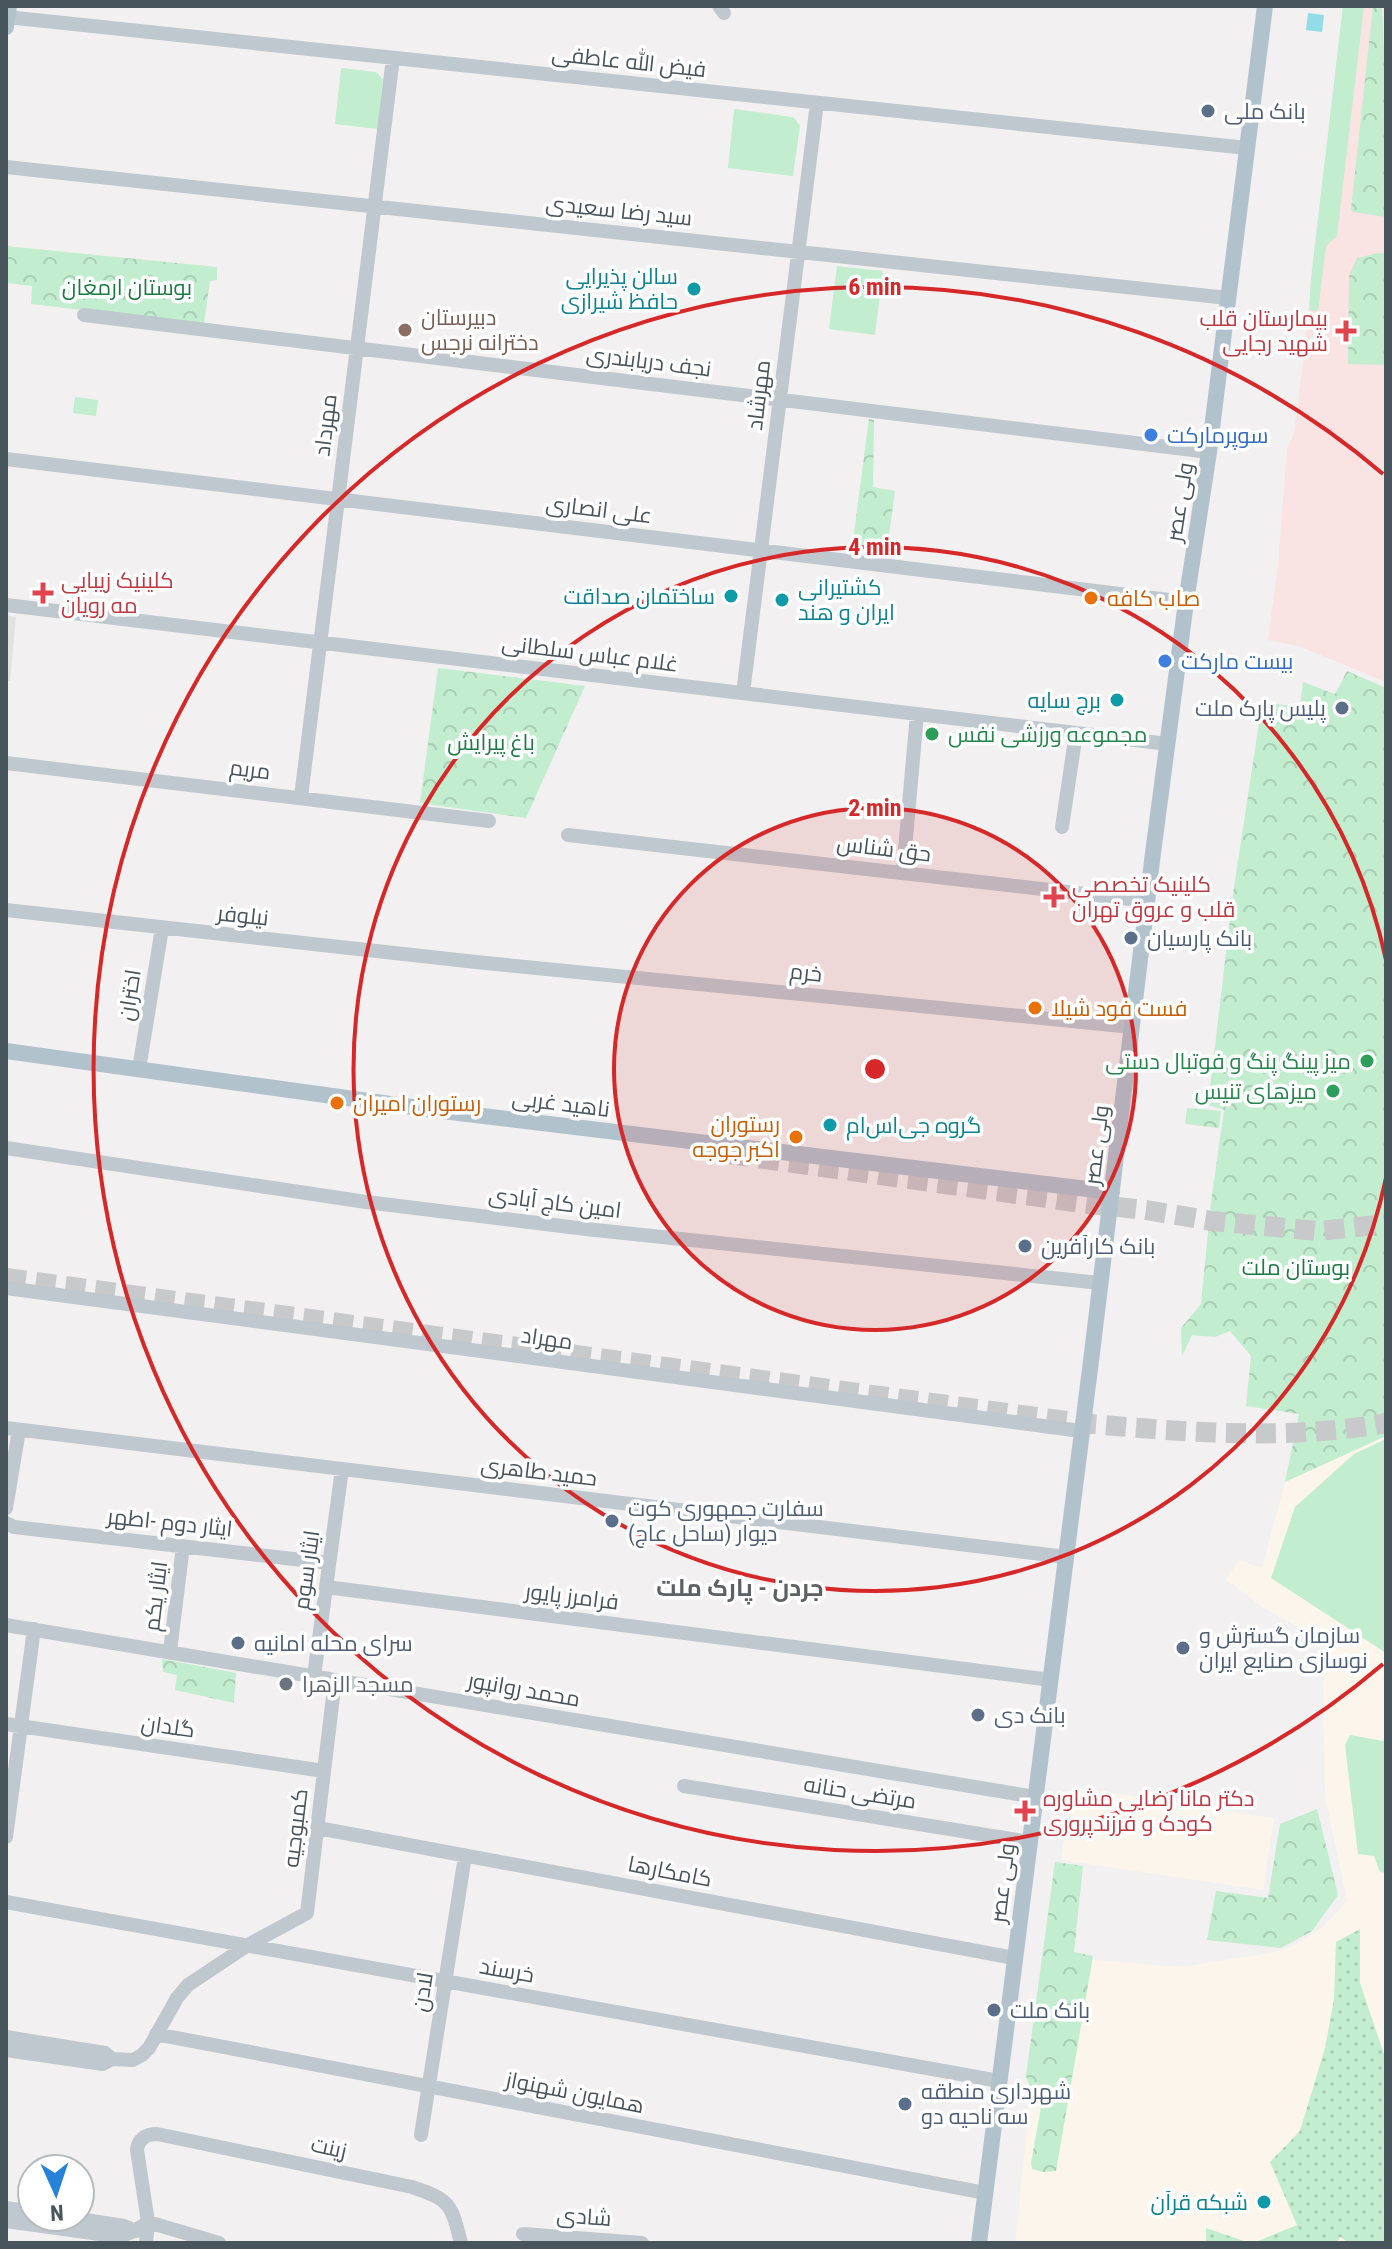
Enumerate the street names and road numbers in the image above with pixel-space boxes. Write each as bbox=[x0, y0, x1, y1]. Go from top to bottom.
street label: فیض الله عاطفی bbox=[550, 39, 708, 83]
street label: سید رضا سعیدی bbox=[545, 190, 693, 231]
street label: نجف دریابندری bbox=[585, 341, 713, 382]
street label: مهرشاد bbox=[742, 359, 776, 432]
street label: مهرداد bbox=[309, 393, 343, 458]
street label: ولی عصر bbox=[1161, 461, 1199, 546]
street label: علی انصاری bbox=[544, 491, 653, 529]
street label: غلام عباس سلطانی bbox=[500, 630, 680, 680]
street label: مریم bbox=[228, 755, 272, 787]
street label: حق شناس bbox=[835, 830, 932, 868]
street label: نیلوفر bbox=[214, 900, 270, 931]
street label: خرم bbox=[788, 958, 823, 990]
street label: اختران bbox=[113, 968, 146, 1023]
street label: ناهید غربی bbox=[511, 1085, 611, 1123]
street label: ولی عصر bbox=[1079, 1104, 1115, 1188]
street label: امین کاج آبادی bbox=[487, 1182, 623, 1225]
street label: مهراد bbox=[519, 1323, 574, 1355]
street label: حمید طاهری bbox=[479, 1452, 599, 1491]
street label: ایثار دوم -اطهر bbox=[104, 1503, 234, 1544]
street label: ایثار سوم bbox=[289, 1529, 327, 1612]
street label: ایثار یکم bbox=[139, 1560, 175, 1633]
street label: فرامرز پایور bbox=[521, 1578, 620, 1617]
street label: محمد روانپور bbox=[464, 1667, 582, 1713]
street label: گلدان bbox=[139, 1710, 196, 1743]
street label: مرتضی حنانه bbox=[802, 1771, 918, 1815]
street label: کمبوجیه bbox=[278, 1787, 313, 1869]
street label: ولی عصر bbox=[985, 1842, 1021, 1926]
street label: کامکارها bbox=[626, 1851, 714, 1892]
street label: خرسند bbox=[478, 1953, 536, 1988]
street label: لادن bbox=[407, 1971, 438, 2014]
street label: همایون شهنواز bbox=[501, 2066, 646, 2119]
street label: زینت bbox=[309, 2132, 349, 2163]
street label: شادی bbox=[556, 2202, 612, 2231]

